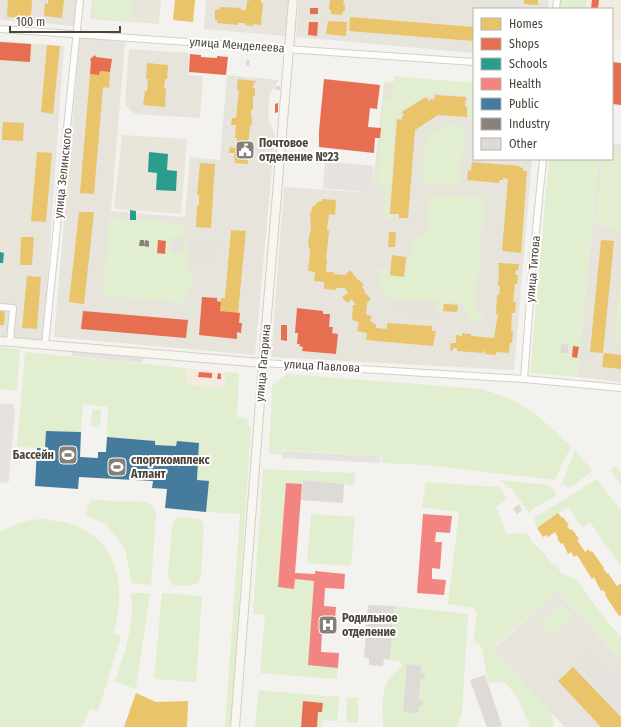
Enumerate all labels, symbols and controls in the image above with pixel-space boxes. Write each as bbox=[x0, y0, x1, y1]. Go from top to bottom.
scale bar bbox=[10, 8, 120, 34]
legend bbox=[473, 8, 613, 160]
text: 100 m bbox=[16, 15, 45, 29]
text: Homes bbox=[509, 17, 543, 31]
street label: улица Менделеева bbox=[189, 35, 285, 55]
text: Shops bbox=[509, 37, 539, 51]
text: Schools bbox=[509, 57, 547, 71]
text: Health bbox=[509, 77, 541, 91]
text: Public bbox=[509, 97, 539, 111]
text: Industry bbox=[509, 117, 550, 131]
street label: улица Зелинского bbox=[51, 127, 75, 219]
place label: Почтовое отделение №23 bbox=[259, 136, 339, 164]
text: Other bbox=[509, 137, 538, 151]
public building icon: Почтовое отделение №23 bbox=[234, 139, 256, 161]
street label: улица Титова bbox=[523, 235, 543, 303]
street label: улица Гагарина bbox=[253, 323, 273, 403]
street label: улица Павлова bbox=[284, 357, 361, 375]
sports icon: Бассейн bbox=[57, 444, 79, 466]
place label: Бассейн bbox=[13, 448, 54, 462]
place label: спорткомплекс Атлант bbox=[130, 453, 210, 481]
sports icon: спорткомплекс Атлант bbox=[106, 456, 128, 478]
place label: Родильное отделение bbox=[342, 611, 398, 639]
hospital icon: Родильное отделение bbox=[317, 614, 339, 636]

